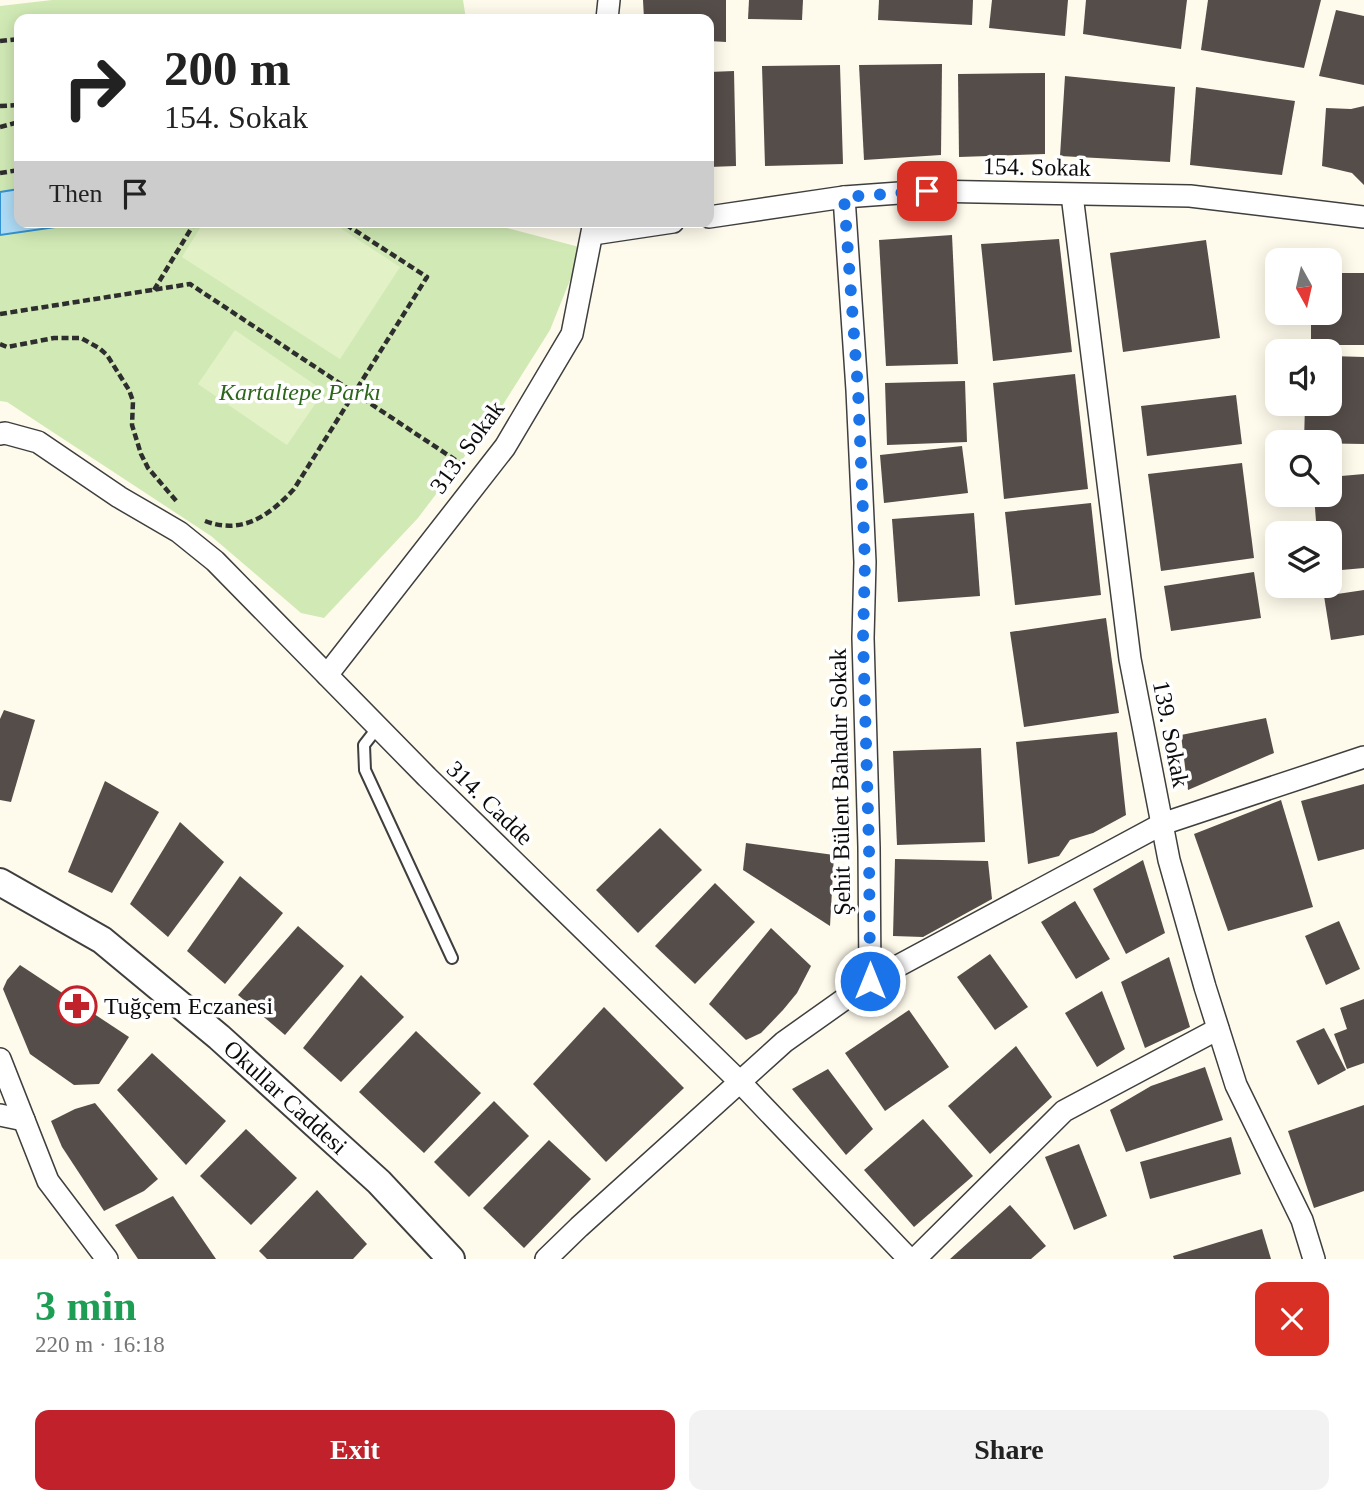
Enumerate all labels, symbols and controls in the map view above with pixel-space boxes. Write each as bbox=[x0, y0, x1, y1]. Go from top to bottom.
text: 200 m bbox=[164, 41, 291, 96]
icon: right bbox=[49, 42, 140, 133]
text: 154. Sokak bbox=[164, 99, 308, 135]
street label: 154. Sokak bbox=[983, 153, 1091, 181]
pin bbox=[897, 161, 957, 221]
icon: arrive bbox=[908, 172, 946, 210]
icon: arrive bbox=[116, 175, 154, 213]
text: Then bbox=[49, 179, 102, 208]
north arrow bbox=[1265, 248, 1342, 326]
map controls bbox=[1265, 248, 1342, 598]
button: sound bbox=[1265, 339, 1342, 416]
park label: Kartaltepe Parkı bbox=[218, 379, 381, 405]
street label: 313. Sokak bbox=[425, 396, 509, 498]
button: search bbox=[1265, 430, 1342, 507]
button: layers bbox=[1265, 521, 1342, 598]
street label: Şehit Bülent Bahadır Sokak bbox=[825, 648, 855, 916]
street label: 139. Sokak bbox=[1148, 679, 1194, 789]
street label: 314. Cadde bbox=[442, 756, 538, 850]
position arrow bbox=[833, 944, 907, 1018]
pharmacy icon: Tuğçem Eczanesi bbox=[56, 985, 98, 1027]
place label: Tuğçem Eczanesi bbox=[104, 993, 273, 1019]
street label: Okullar Caddesi bbox=[219, 1035, 352, 1160]
button: close bbox=[1255, 1282, 1329, 1356]
text: 3 min bbox=[35, 1283, 137, 1329]
text: 220 m · 16:18 bbox=[35, 1332, 165, 1357]
button: Exit bbox=[35, 1410, 675, 1490]
button: Share bbox=[689, 1410, 1329, 1490]

